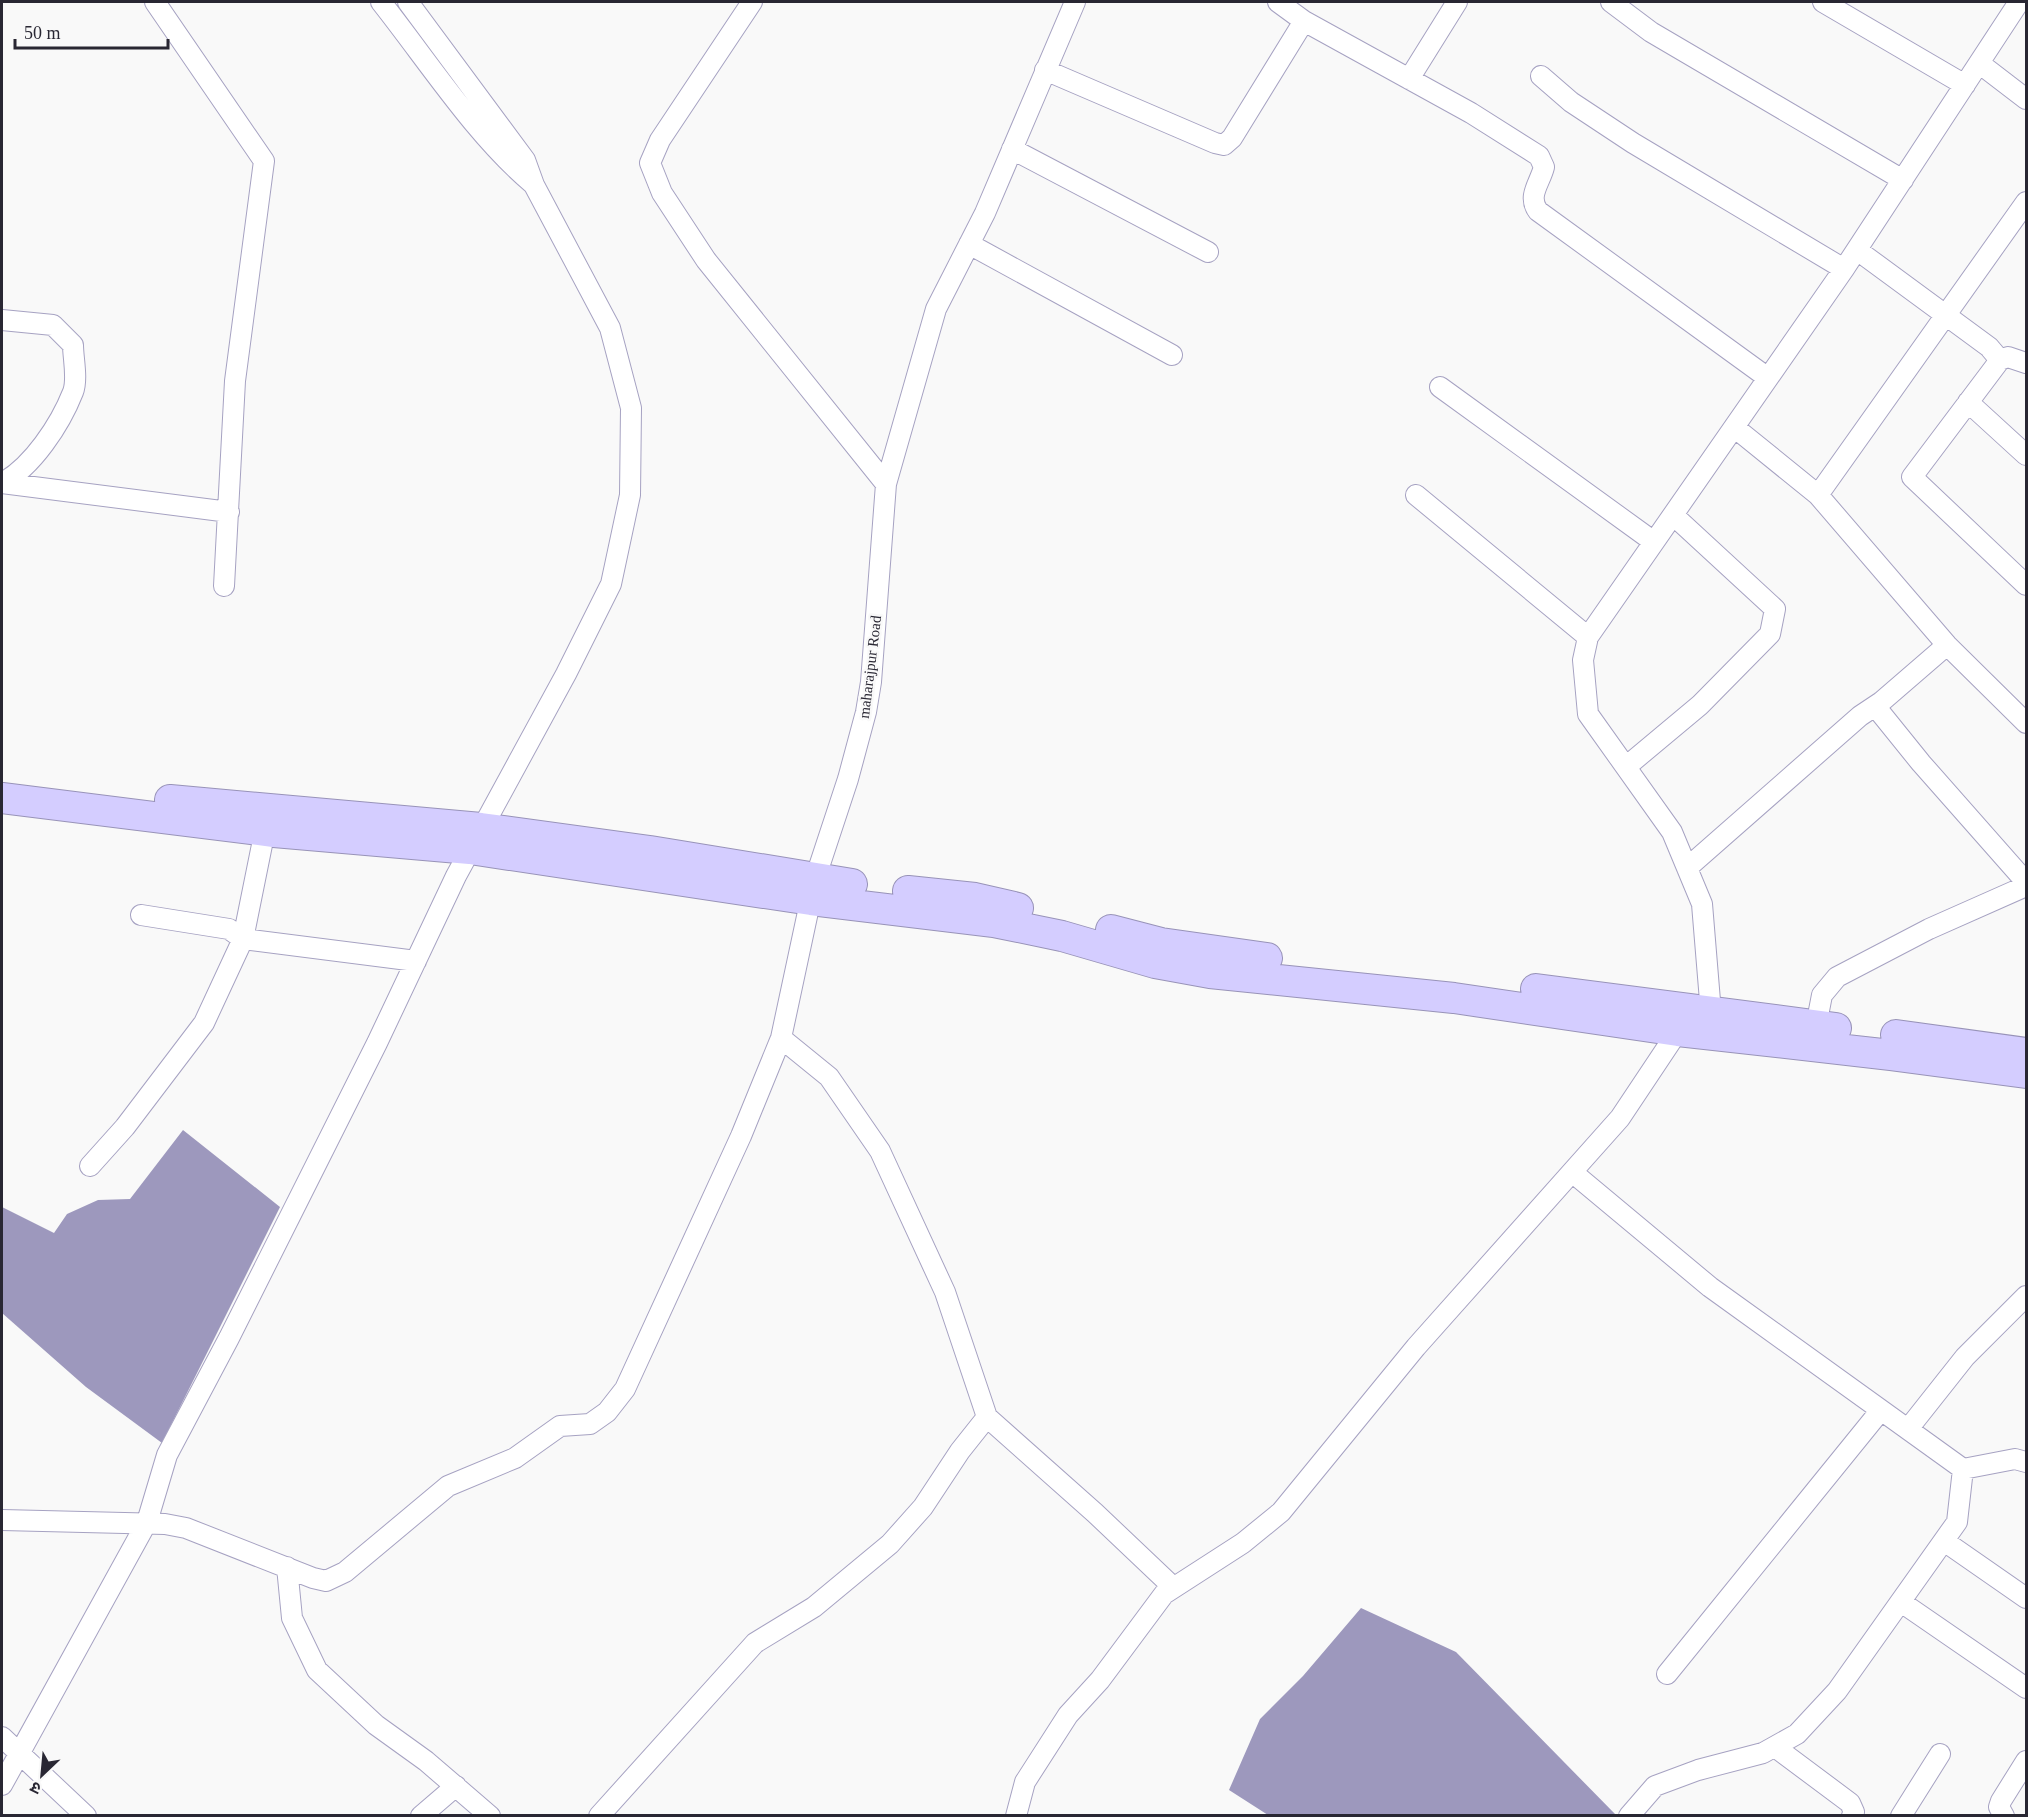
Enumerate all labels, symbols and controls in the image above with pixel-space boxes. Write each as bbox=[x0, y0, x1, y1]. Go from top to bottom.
scale bar bbox=[15, 12, 168, 50]
text: 50 m bbox=[24, 23, 61, 43]
street label: maharajpur Road bbox=[856, 614, 884, 719]
north arrow bbox=[12, 1745, 72, 1805]
text: उ bbox=[27, 1778, 44, 1798]

